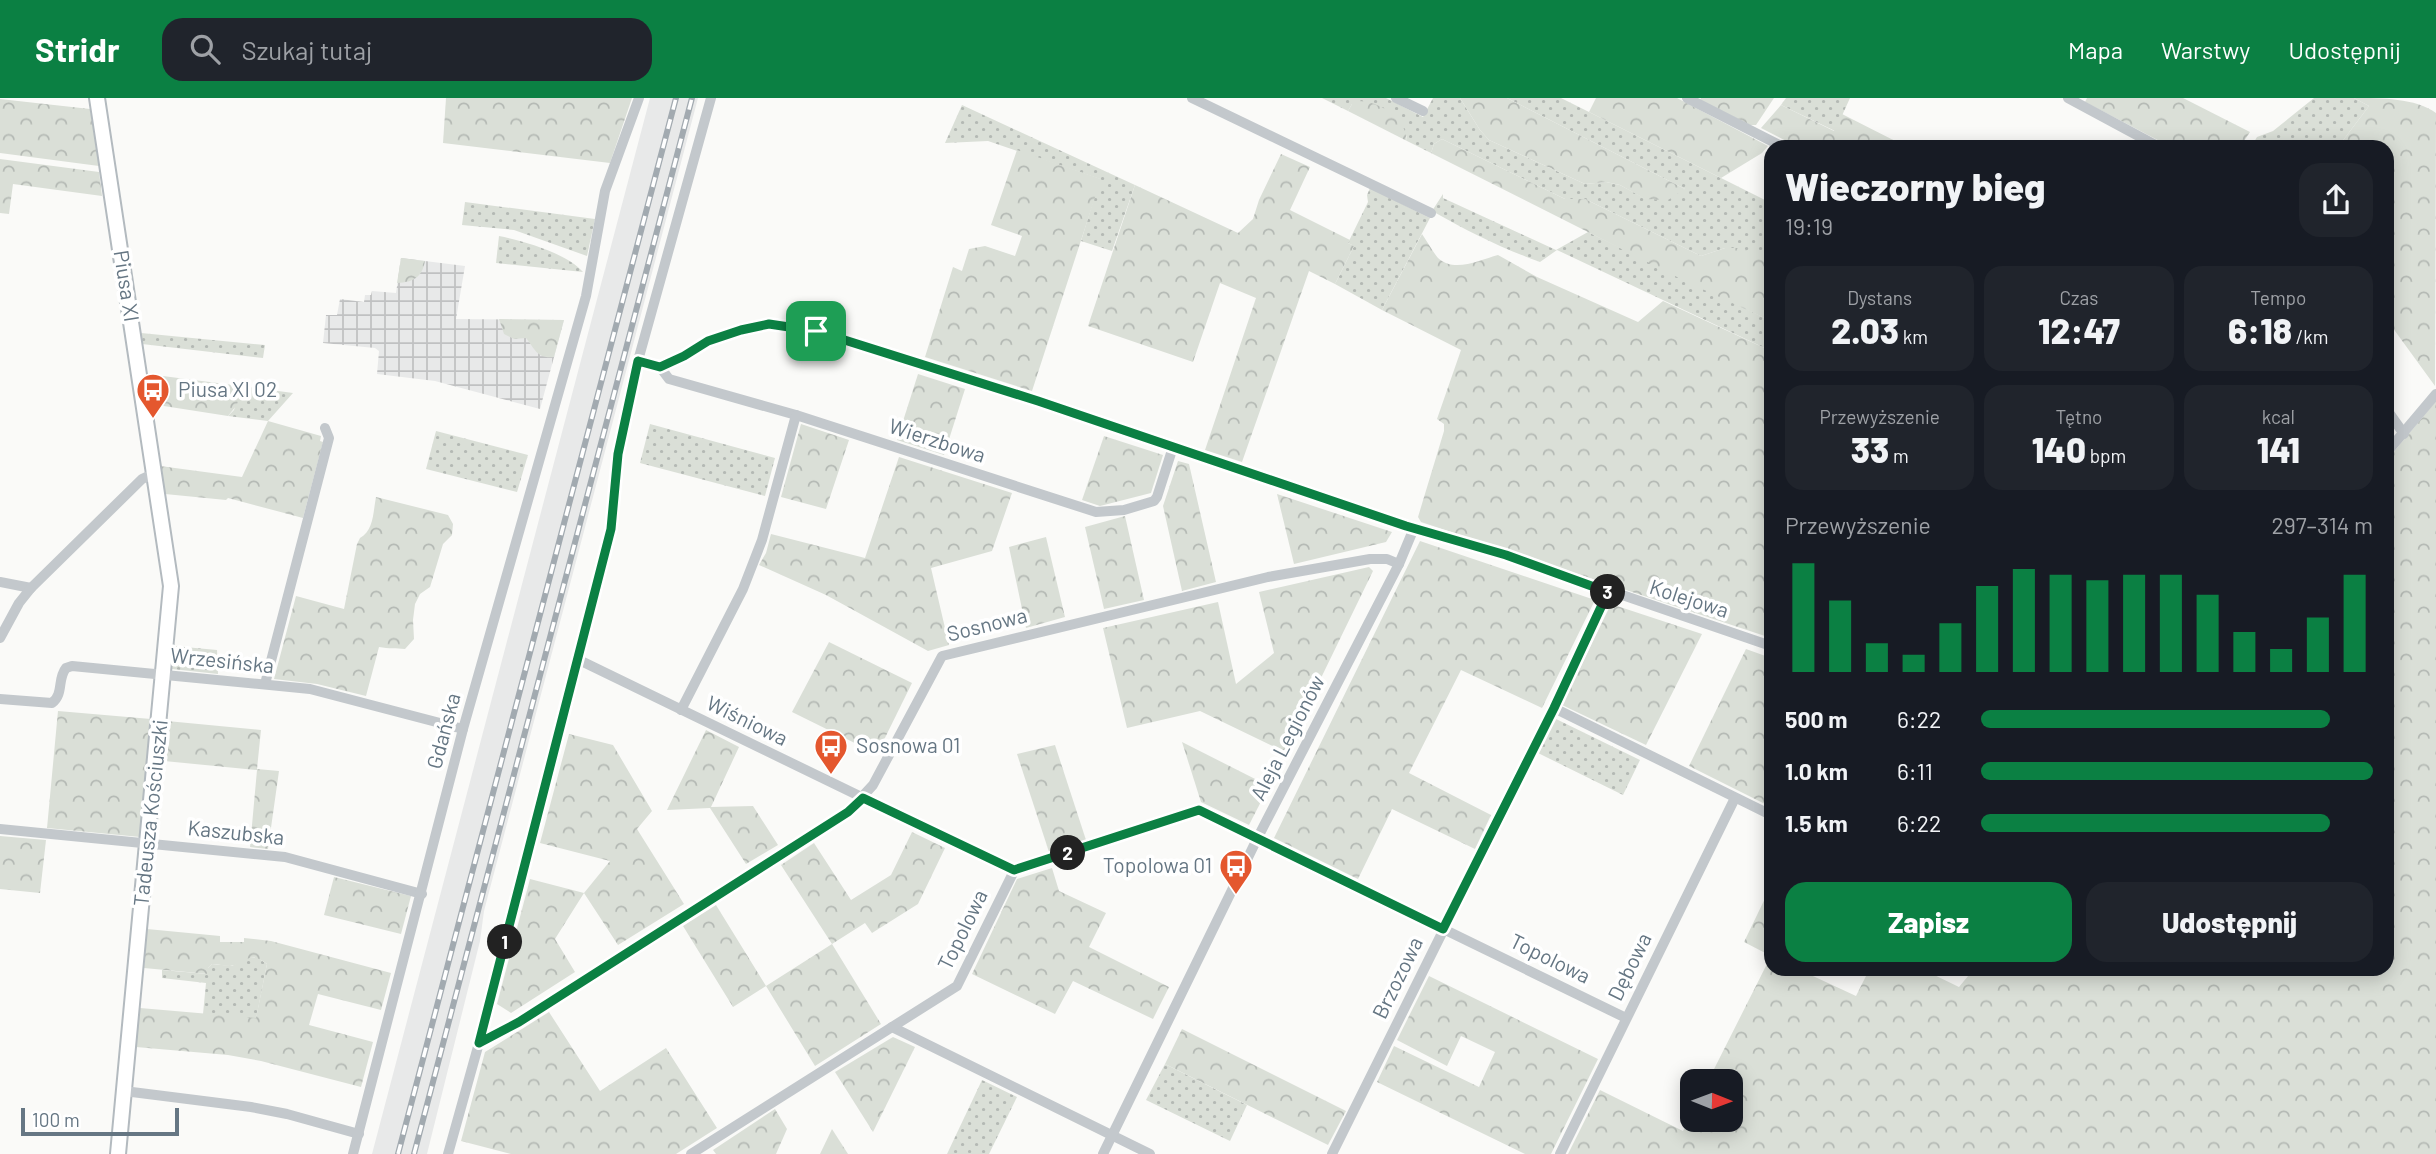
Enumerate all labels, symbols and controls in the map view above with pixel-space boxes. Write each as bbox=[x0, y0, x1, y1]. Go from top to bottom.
search box bbox=[162, 18, 652, 81]
text: Stridr bbox=[35, 29, 120, 69]
icon: search bbox=[186, 30, 224, 68]
text: Szukaj tutaj bbox=[242, 34, 372, 65]
text: Mapa bbox=[2068, 35, 2123, 64]
text: Warstwy bbox=[2161, 35, 2250, 64]
text: Udostępnij bbox=[2288, 35, 2401, 64]
text: Wieczorny bieg bbox=[1785, 163, 2046, 209]
button: share bbox=[2299, 163, 2373, 237]
text: 19:19 bbox=[1785, 212, 1833, 240]
street label: Piusa XI bbox=[110, 248, 145, 323]
text: Dystans bbox=[1847, 286, 1912, 309]
text: Czas bbox=[2060, 286, 2098, 309]
text: Tempo bbox=[2250, 286, 2306, 309]
pin bbox=[786, 301, 846, 361]
text: 2.03 bbox=[1831, 309, 1899, 351]
text: 12:47 bbox=[2038, 309, 2120, 351]
text: 6:18 bbox=[2228, 309, 2292, 351]
icon: arrive bbox=[797, 312, 835, 350]
text: km bbox=[1899, 325, 1928, 348]
text: /km bbox=[2292, 325, 2329, 348]
bus stop icon: Piusa XI 02 bbox=[134, 371, 172, 420]
place label: Piusa XI 02 bbox=[178, 376, 277, 401]
text: Przewyższenie bbox=[1819, 405, 1940, 428]
text: Tętno bbox=[2056, 405, 2102, 428]
text: kcal bbox=[2262, 405, 2295, 428]
street label: Wierzbowa bbox=[886, 412, 989, 467]
text: 33 bbox=[1851, 428, 1889, 470]
text: 140 bbox=[2032, 428, 2086, 470]
text: 141 bbox=[2257, 428, 2300, 470]
text: m bbox=[1889, 444, 1909, 467]
text: bpm bbox=[2086, 444, 2126, 467]
text: Przewyższenie bbox=[1785, 511, 1931, 539]
text: 297–314 m bbox=[2271, 511, 2373, 539]
street label: Kolejowa bbox=[1647, 573, 1732, 622]
pin: 3 bbox=[1590, 574, 1626, 610]
text: 3 bbox=[1602, 580, 1613, 603]
street label: Sosnowa bbox=[944, 602, 1029, 646]
street label: Wrzesińska bbox=[169, 642, 275, 677]
street label: Aleja Legionów bbox=[1244, 671, 1329, 804]
street label: Wiśniowa bbox=[703, 689, 792, 750]
street label: Gdańska bbox=[420, 690, 465, 771]
text: 500 m bbox=[1785, 705, 1847, 733]
text: 6:22 bbox=[1897, 705, 1941, 733]
street label: Tadeusza Kościuszki bbox=[127, 718, 172, 907]
bus stop icon: Sosnowa 01 bbox=[812, 727, 850, 776]
place label: Sosnowa 01 bbox=[856, 732, 960, 757]
text: 1.0 km bbox=[1785, 757, 1848, 785]
text: 6:11 bbox=[1897, 757, 1933, 785]
text: 1.5 km bbox=[1785, 809, 1848, 837]
text: 6:22 bbox=[1897, 809, 1941, 837]
street label: Kaszubska bbox=[187, 814, 286, 849]
pin: 2 bbox=[1050, 836, 1086, 870]
text: 2 bbox=[1062, 841, 1073, 864]
bus stop icon: Topolowa 01 bbox=[1217, 847, 1255, 896]
place label: Topolowa 01 bbox=[1103, 852, 1212, 877]
button: Zapisz bbox=[1785, 882, 2072, 962]
button: Udostępnij bbox=[2086, 882, 2373, 962]
street label: Topolowa bbox=[931, 885, 992, 974]
pin: 1 bbox=[488, 924, 522, 960]
street label: Topolowa bbox=[1506, 927, 1595, 988]
street label: Dębowa bbox=[1602, 928, 1656, 1004]
text: 1 bbox=[501, 930, 508, 953]
street label: Brzozowa bbox=[1366, 932, 1427, 1022]
north arrow bbox=[1680, 1069, 1743, 1132]
map controls bbox=[1680, 1069, 1743, 1132]
scale bar bbox=[21, 1105, 178, 1137]
text: 100 m bbox=[32, 1108, 80, 1131]

